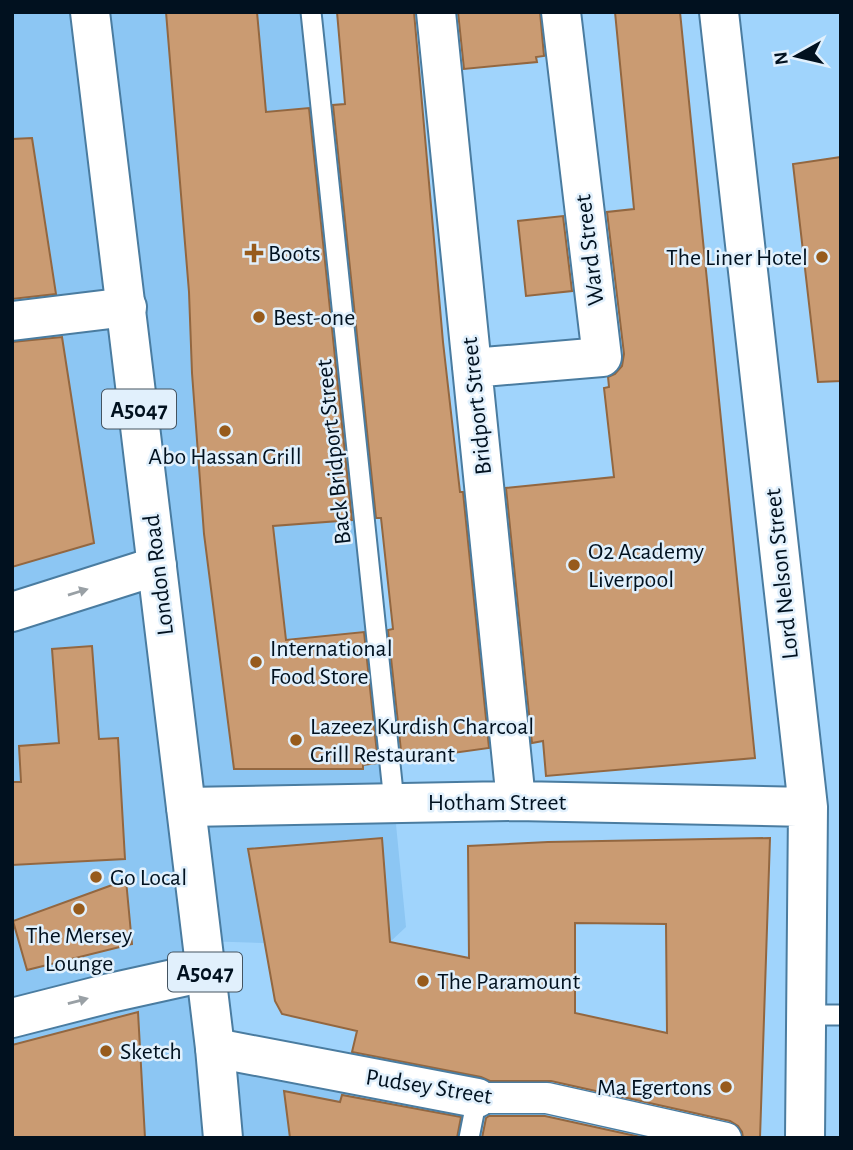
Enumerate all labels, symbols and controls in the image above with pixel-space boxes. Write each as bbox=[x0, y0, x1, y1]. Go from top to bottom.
north arrow bbox=[762, 21, 832, 91]
text: N bbox=[771, 50, 792, 66]
street label: Ward Street bbox=[571, 193, 609, 307]
place label: Boots bbox=[268, 242, 321, 266]
marker: Boots bbox=[246, 245, 262, 261]
place label: The Liner Hotel bbox=[666, 246, 808, 270]
marker: The Liner Hotel bbox=[814, 249, 830, 265]
place label: Best-one bbox=[273, 306, 355, 330]
marker: Best-one bbox=[251, 309, 267, 325]
street label: Bridport Street bbox=[458, 336, 496, 476]
street label: Back Bridport Street bbox=[312, 358, 356, 546]
road number: A5047 bbox=[102, 390, 176, 428]
marker: Abo Hassan Grill bbox=[217, 423, 233, 439]
place label: Abo Hassan Grill bbox=[148, 445, 302, 469]
street label: Lord Nelson Street bbox=[761, 487, 803, 660]
street label: London Road bbox=[140, 513, 178, 637]
place label: O2 Academy Liverpool bbox=[588, 540, 704, 592]
marker: O2 Academy Liverpool bbox=[566, 557, 582, 573]
one-way arrow bbox=[67, 587, 88, 597]
place label: International Food Store bbox=[270, 637, 393, 689]
marker: International Food Store bbox=[248, 654, 264, 670]
place label: Lazeez Kurdish Charcoal Grill Restaurant bbox=[310, 715, 534, 767]
marker: Lazeez Kurdish Charcoal Grill Restaurant bbox=[288, 732, 304, 748]
street label: Hotham Street bbox=[428, 791, 567, 815]
place label: Go Local bbox=[110, 866, 187, 890]
marker: Go Local bbox=[88, 869, 104, 885]
marker: The Mersey Lounge bbox=[71, 901, 87, 917]
place label: The Mersey Lounge bbox=[26, 924, 132, 976]
road number: A5047 bbox=[168, 953, 242, 992]
place label: The Paramount bbox=[437, 970, 580, 994]
marker: The Paramount bbox=[415, 973, 431, 989]
one-way arrow bbox=[67, 995, 89, 1006]
place label: Sketch bbox=[120, 1040, 182, 1064]
marker: Sketch bbox=[98, 1043, 114, 1059]
street label: Pudsey Street bbox=[364, 1065, 494, 1109]
place label: Ma Egertons bbox=[597, 1076, 712, 1100]
marker: Ma Egertons bbox=[718, 1079, 734, 1095]

